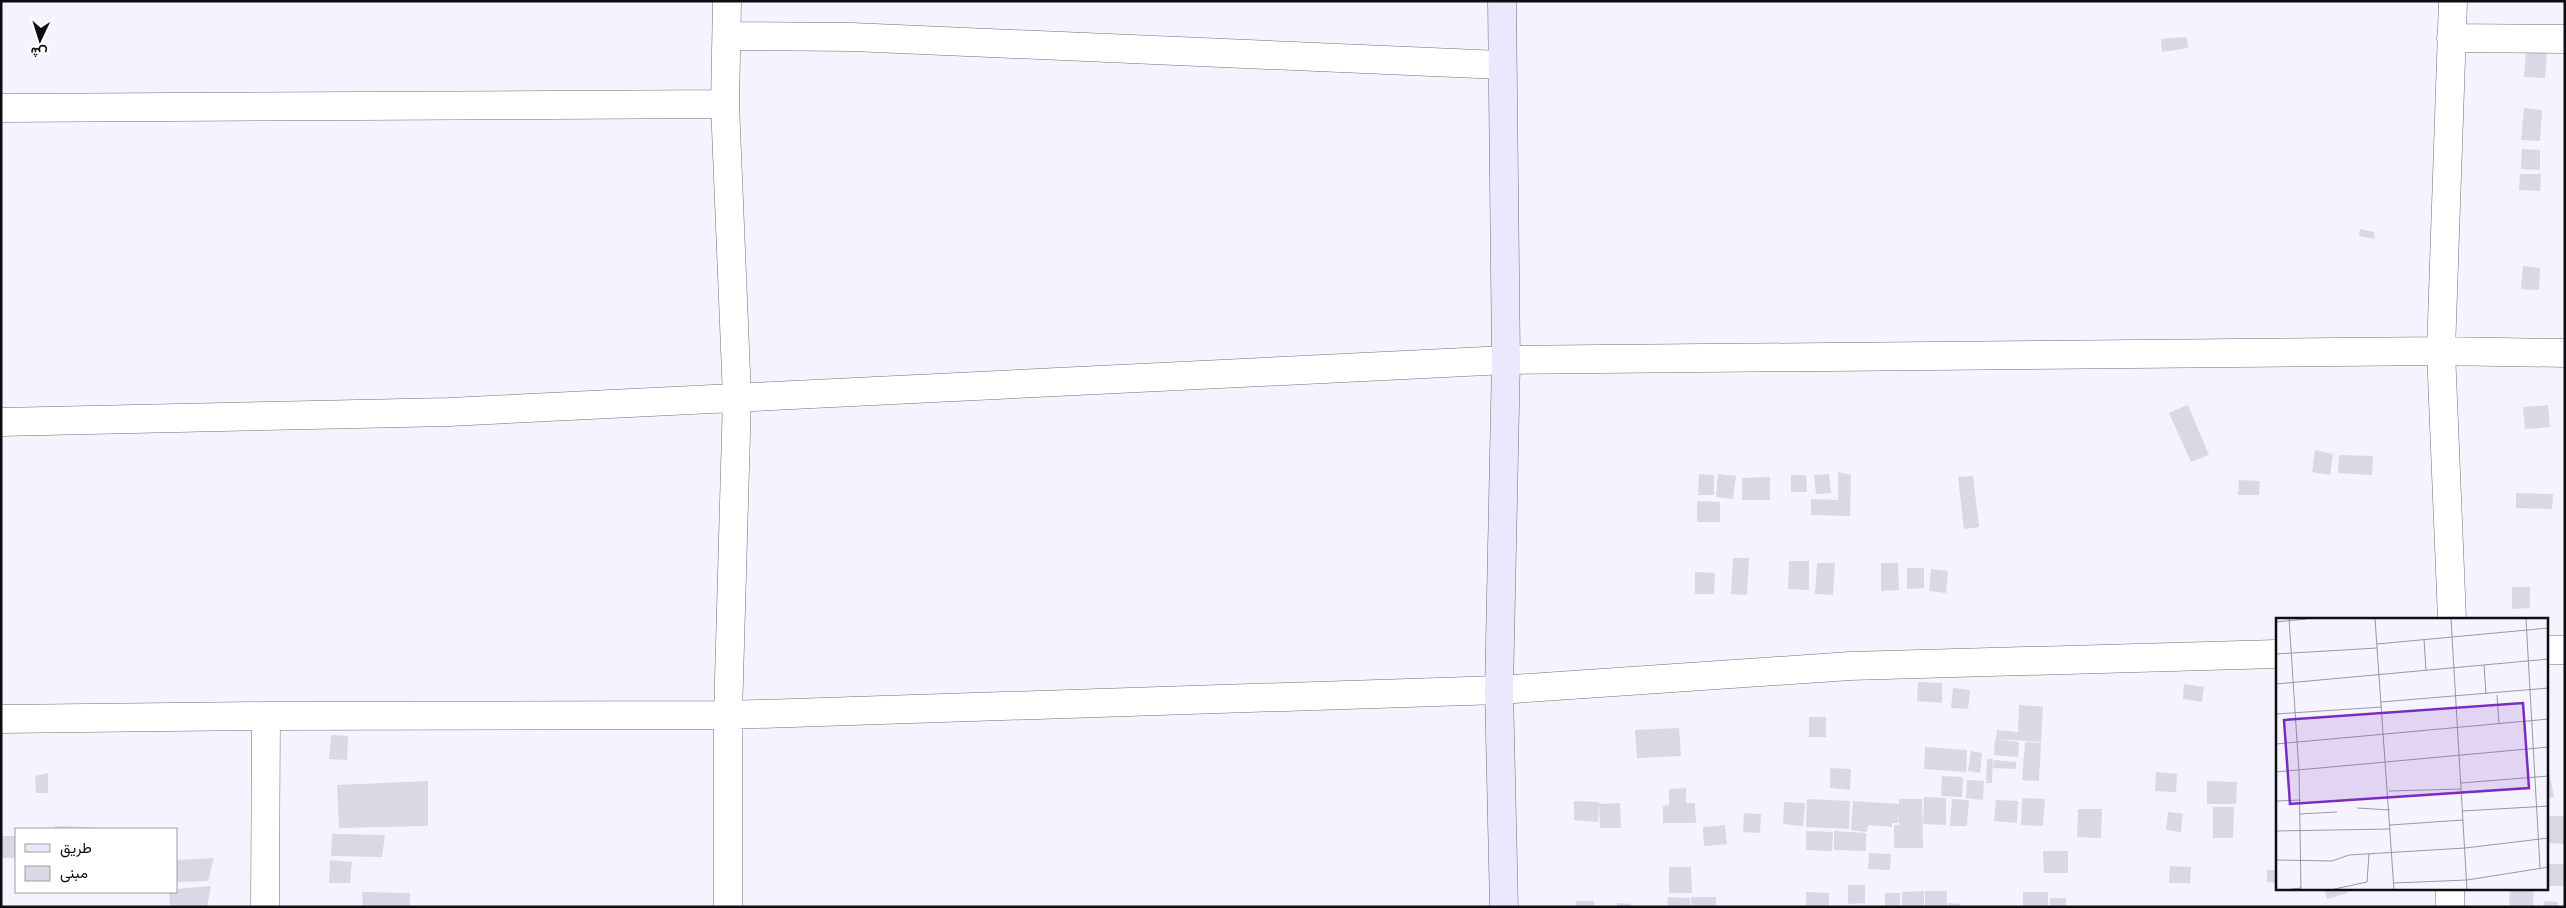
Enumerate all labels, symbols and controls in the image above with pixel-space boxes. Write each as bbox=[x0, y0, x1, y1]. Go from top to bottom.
north arrow bbox=[15, 15, 65, 65]
text: ش bbox=[30, 43, 48, 62]
inset map bbox=[2276, 618, 2548, 890]
legend bbox=[15, 828, 178, 893]
text: طريق bbox=[60, 839, 92, 858]
text: مبنى bbox=[60, 864, 88, 883]

